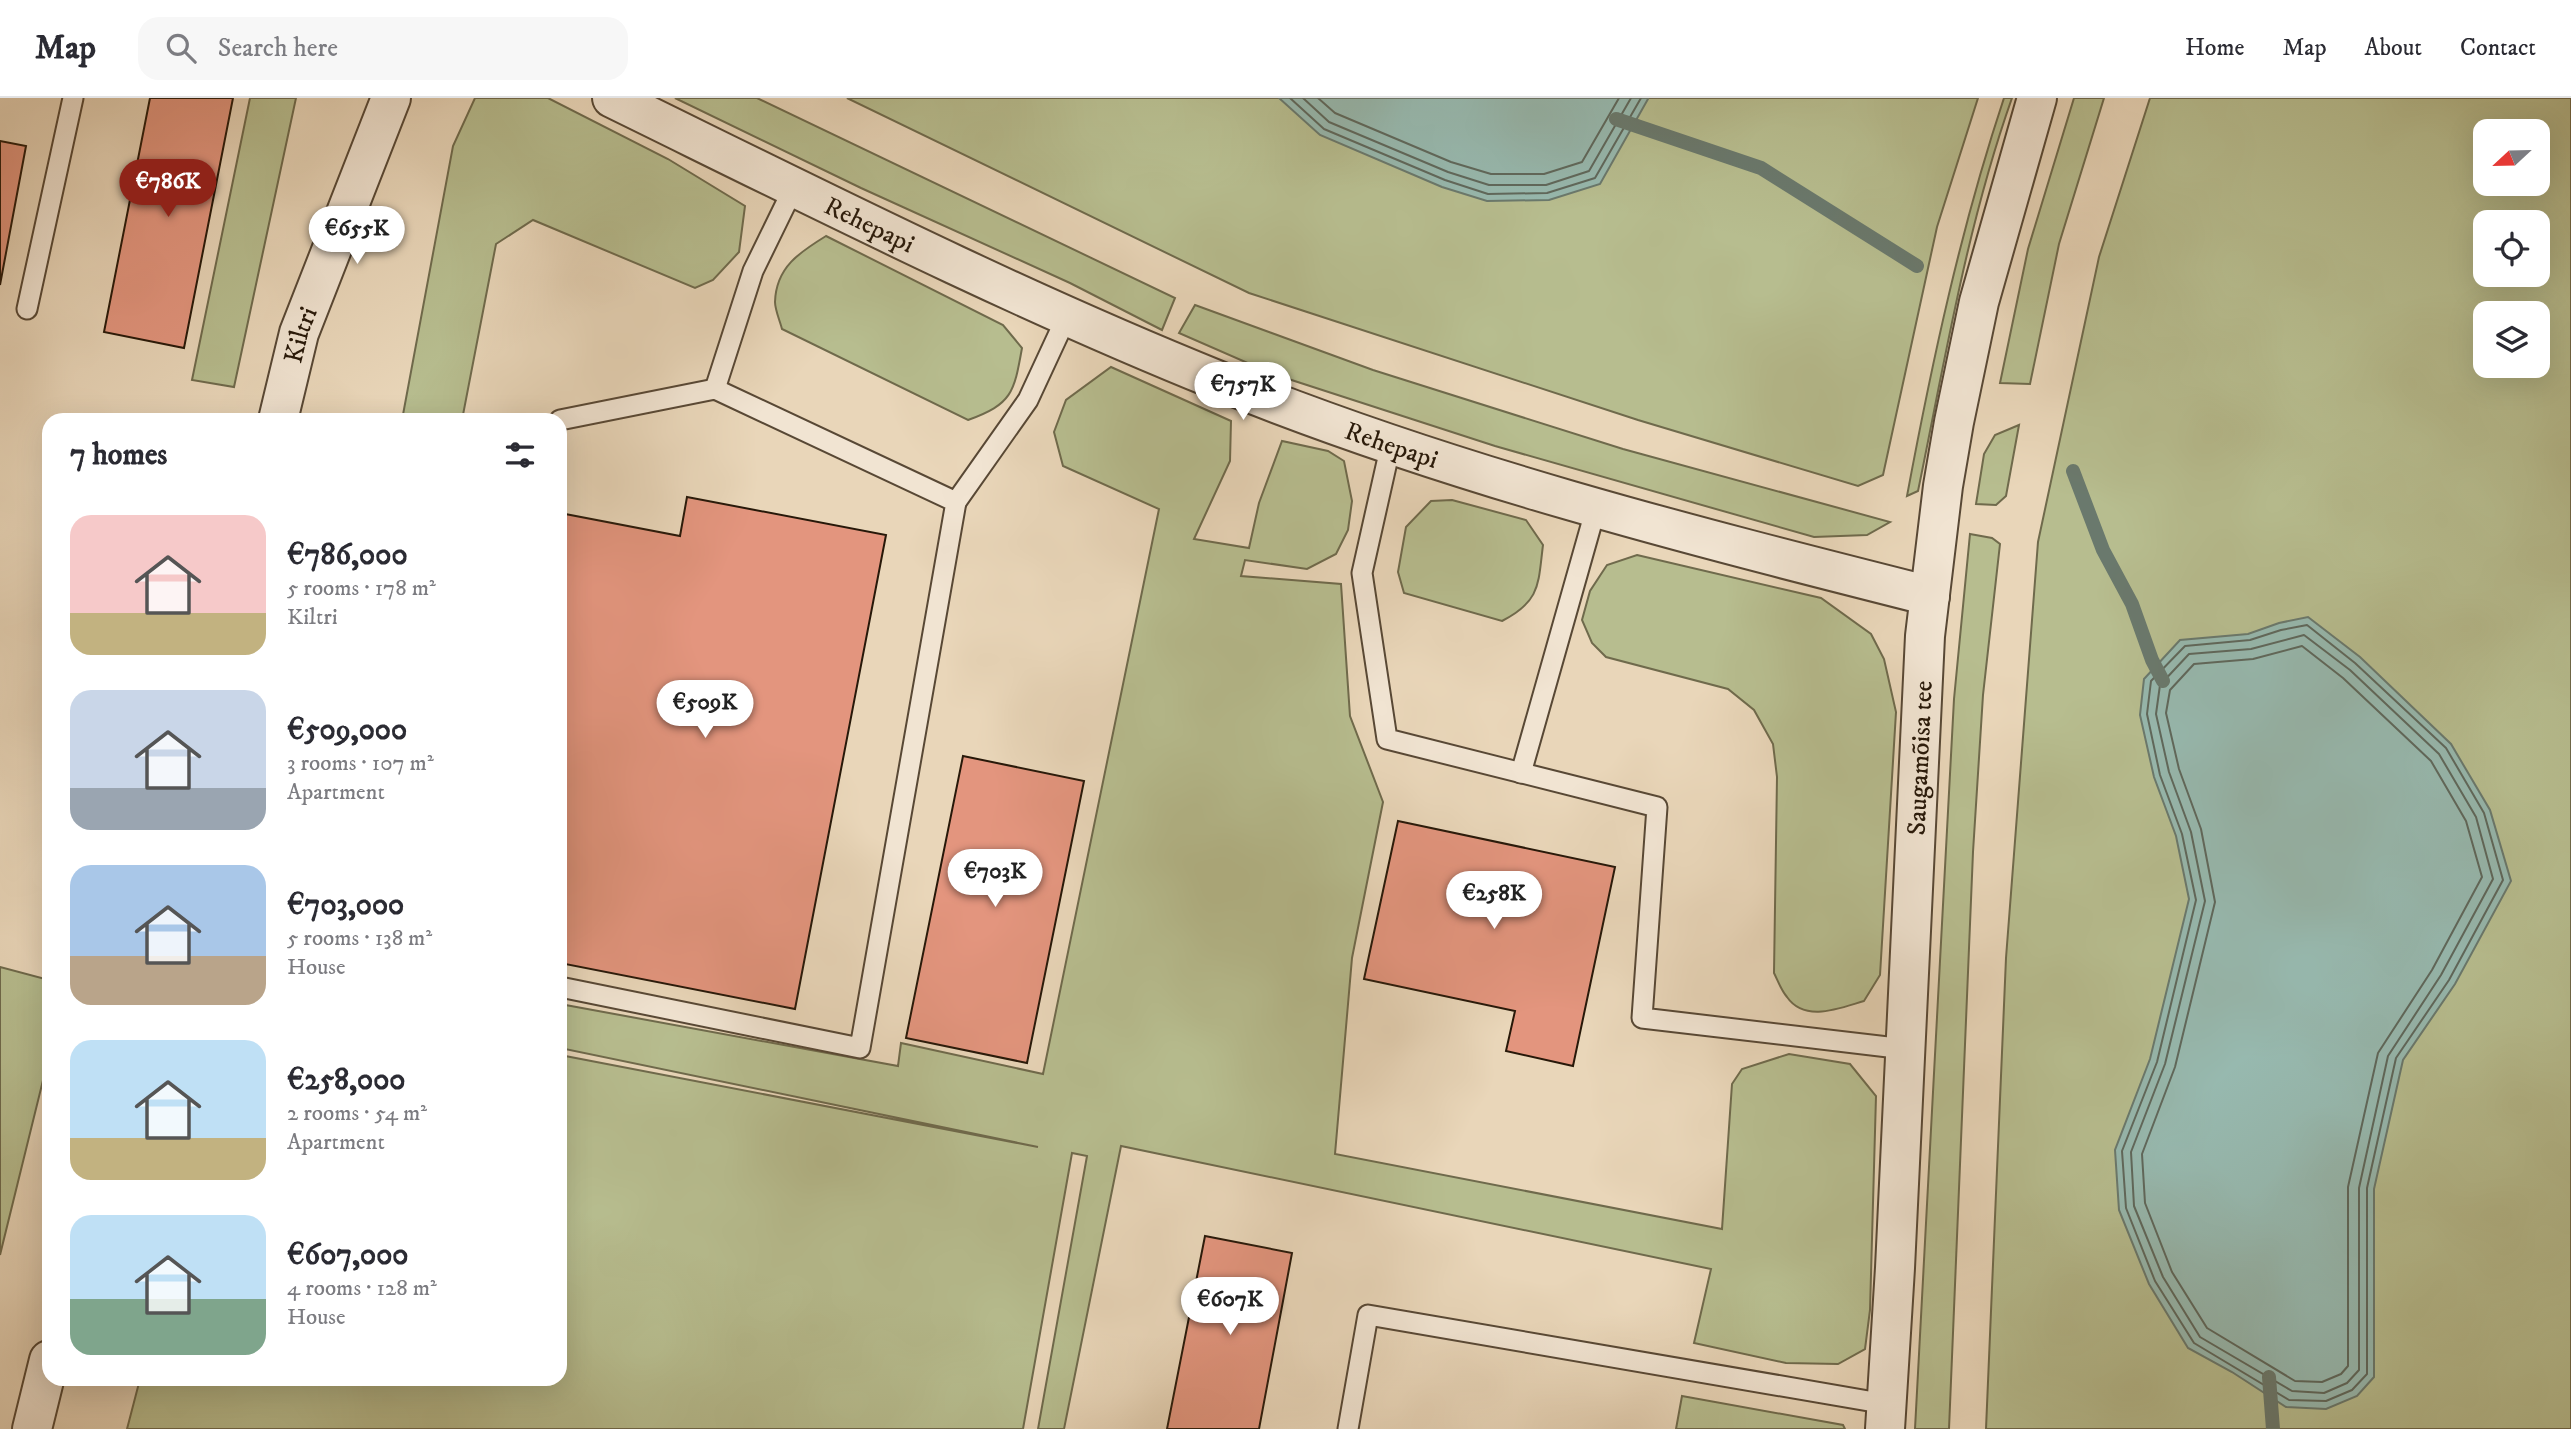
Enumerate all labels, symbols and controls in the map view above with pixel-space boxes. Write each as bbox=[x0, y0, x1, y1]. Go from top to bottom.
search box bbox=[138, 17, 628, 80]
text: Map bbox=[35, 28, 96, 69]
icon: search bbox=[162, 29, 200, 67]
text: Search here bbox=[218, 32, 338, 65]
text: Home bbox=[2185, 33, 2244, 63]
text: Map bbox=[2282, 33, 2327, 63]
text: About bbox=[2365, 33, 2422, 63]
text: Contact bbox=[2460, 33, 2536, 63]
north arrow bbox=[2473, 119, 2550, 196]
map controls bbox=[2473, 119, 2550, 378]
pin: €786K bbox=[119, 159, 217, 219]
text: €786K bbox=[135, 167, 201, 196]
street label: Rehepapi bbox=[819, 190, 920, 261]
pin: €655K bbox=[308, 206, 406, 266]
button: locate bbox=[2473, 210, 2550, 287]
text: €655K bbox=[325, 214, 389, 243]
button: layers bbox=[2473, 301, 2550, 378]
street label: Kiltri bbox=[277, 302, 326, 367]
pin: €757K bbox=[1194, 362, 1292, 422]
text: €757K bbox=[1210, 370, 1276, 399]
street label: Rehepapi bbox=[1340, 415, 1442, 477]
icon: filters bbox=[501, 436, 539, 474]
text: 7 homes bbox=[70, 437, 167, 474]
text: €786,000 bbox=[287, 537, 408, 574]
icon: home bbox=[126, 543, 210, 627]
text: 5 rooms · 178 m² bbox=[287, 574, 436, 603]
text: Kiltri bbox=[287, 603, 338, 632]
pin: €509K bbox=[656, 680, 754, 740]
street label: Saugamõisa tee bbox=[1901, 680, 1941, 836]
text: €509K bbox=[673, 688, 737, 717]
text: €509,000 bbox=[287, 712, 407, 749]
icon: home bbox=[126, 718, 210, 802]
text: 3 rooms · 107 m² bbox=[287, 749, 434, 778]
text: Apartment bbox=[287, 778, 385, 807]
pin: €703K bbox=[946, 850, 1044, 909]
text: €703K bbox=[964, 857, 1026, 886]
pin: €258K bbox=[1445, 872, 1543, 931]
text: €258K bbox=[1462, 879, 1526, 908]
text: €703,000 bbox=[287, 887, 404, 924]
icon: home bbox=[126, 893, 210, 977]
text: 5 rooms · 138 m² bbox=[287, 924, 432, 953]
text: House bbox=[287, 953, 345, 982]
text: €258,000 bbox=[287, 1062, 406, 1099]
icon: home bbox=[126, 1068, 210, 1152]
text: 2 rooms · 54 m² bbox=[287, 1099, 427, 1128]
text: Apartment bbox=[287, 1128, 385, 1157]
text: €607,000 bbox=[287, 1237, 408, 1274]
icon: home bbox=[126, 1243, 210, 1327]
text: 4 rooms · 128 m² bbox=[287, 1274, 437, 1303]
pin: €607K bbox=[1181, 1278, 1279, 1337]
text: €607K bbox=[1197, 1285, 1263, 1314]
text: House bbox=[287, 1303, 345, 1332]

